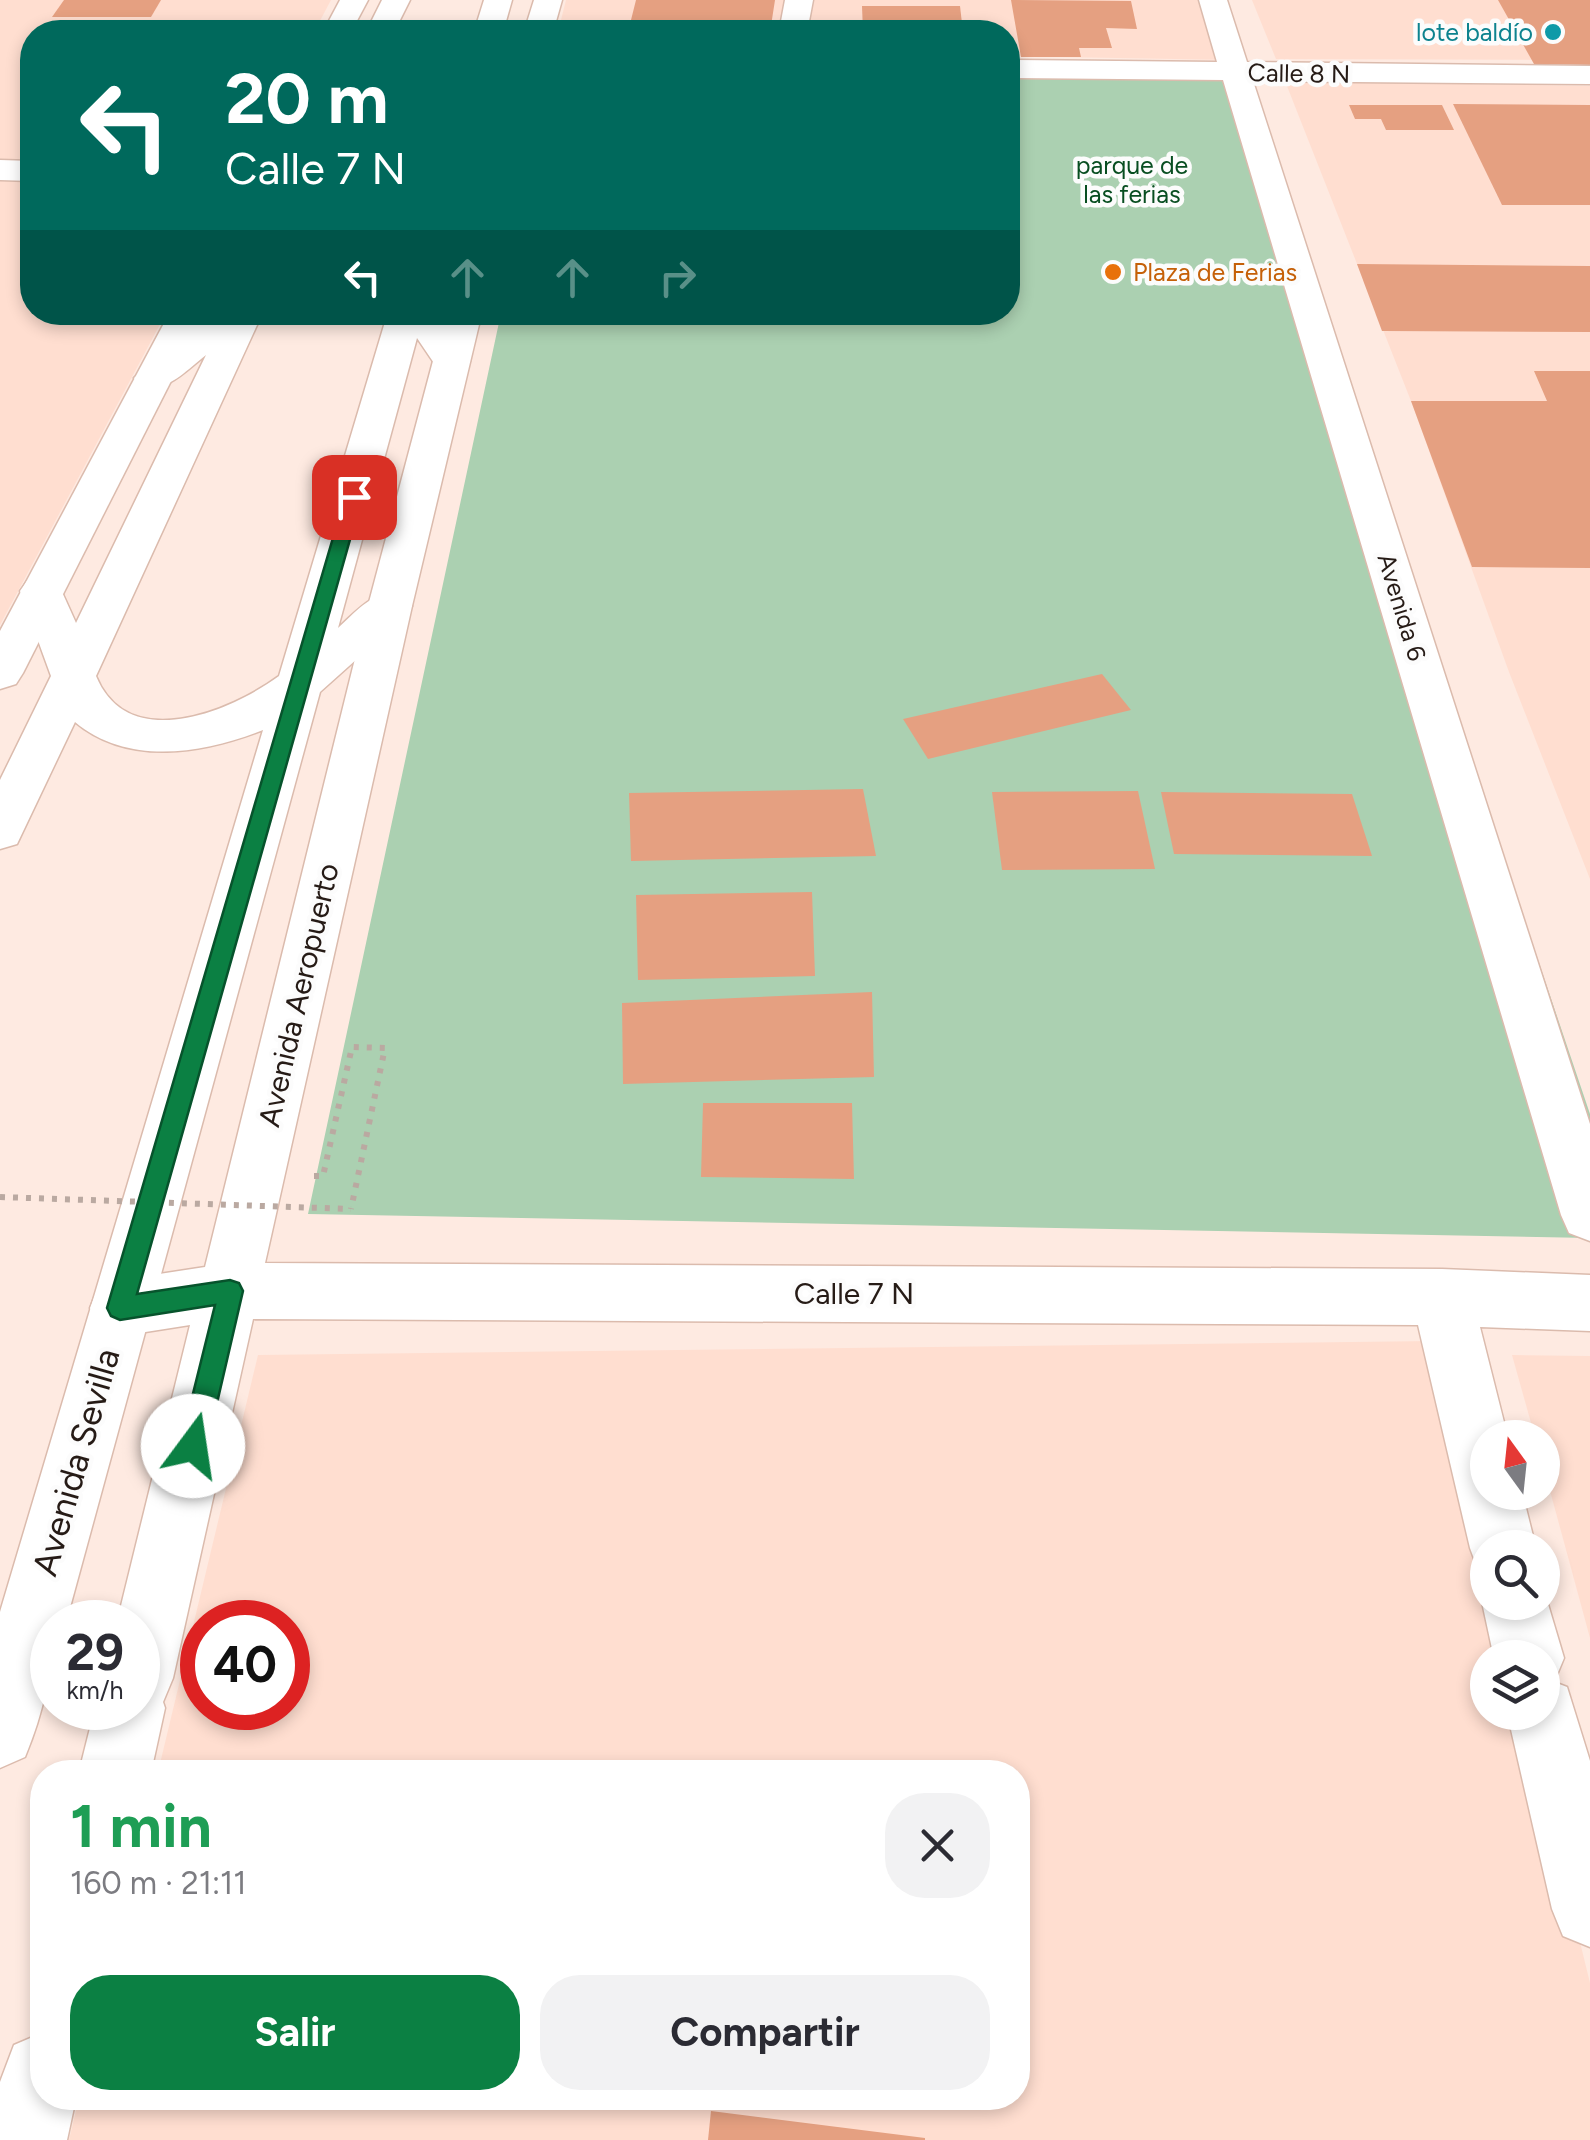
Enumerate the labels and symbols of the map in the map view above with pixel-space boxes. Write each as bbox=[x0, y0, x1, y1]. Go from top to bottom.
place label: lote baldío bbox=[1416, 17, 1533, 47]
marker: lote baldío bbox=[1542, 21, 1564, 43]
street label: Calle 8 N bbox=[1248, 57, 1350, 89]
park label: parque de las ferias bbox=[1076, 150, 1188, 209]
place label: Plaza de Ferias bbox=[1133, 257, 1297, 287]
marker: Plaza de Ferias bbox=[1102, 261, 1124, 283]
pin bbox=[312, 455, 397, 540]
street label: Avenida 6 bbox=[1372, 550, 1432, 664]
street label: Avenida Aeropuerto bbox=[250, 860, 347, 1130]
street label: Calle 7 N bbox=[794, 1275, 914, 1312]
street label: Avenida Sevilla bbox=[23, 1343, 129, 1581]
position arrow bbox=[141, 1394, 245, 1498]
north arrow bbox=[1470, 1420, 1560, 1510]
speed limit sign: 40 bbox=[180, 1600, 310, 1730]

